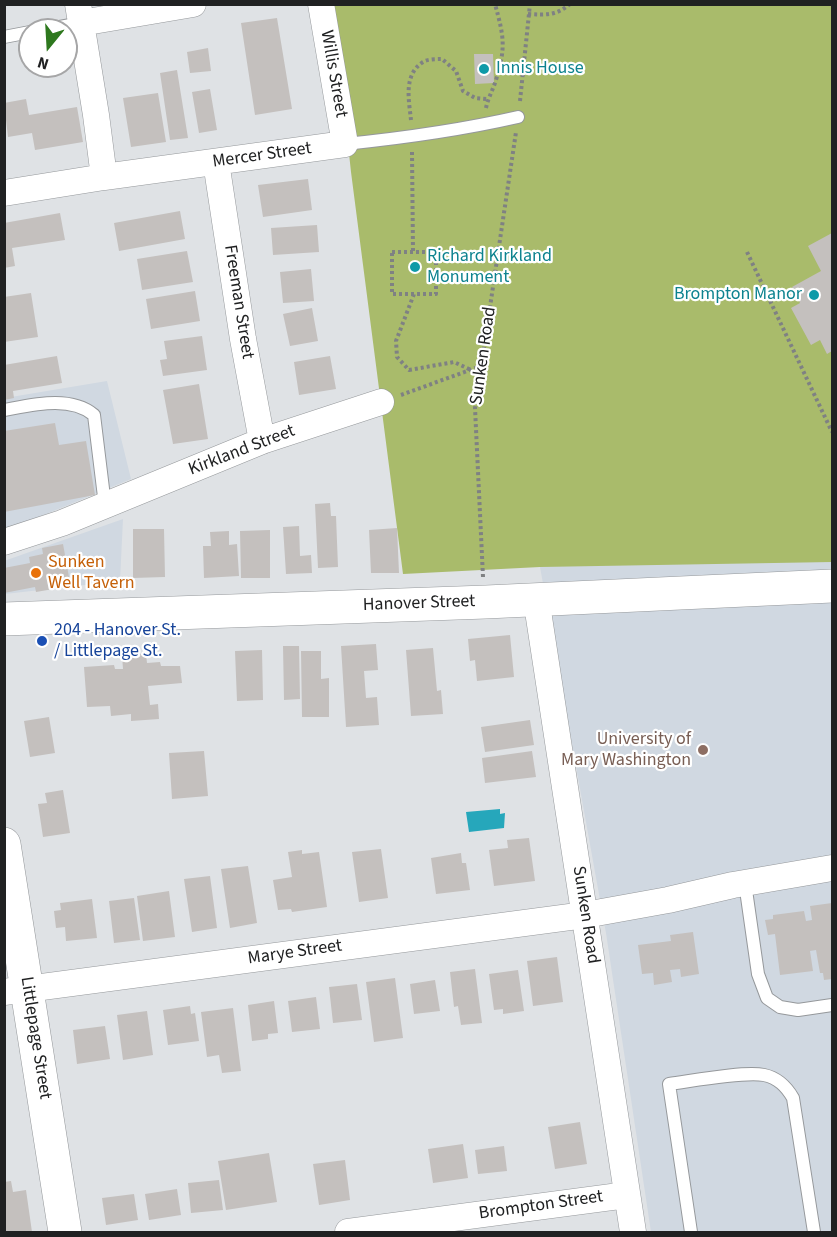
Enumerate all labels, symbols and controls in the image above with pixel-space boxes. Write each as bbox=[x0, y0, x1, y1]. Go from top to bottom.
north arrow bbox=[18, 18, 78, 78]
street label: Willis Street bbox=[315, 29, 351, 119]
text: N bbox=[35, 51, 52, 75]
place label: Innis House bbox=[496, 58, 584, 80]
marker: Innis House bbox=[477, 62, 491, 76]
street label: Mercer Street bbox=[211, 138, 313, 174]
street label: Freeman Street bbox=[218, 244, 258, 360]
place label: Richard Kirkland Monument bbox=[427, 246, 552, 288]
marker: Richard Kirkland Monument bbox=[408, 260, 422, 274]
place label: Brompton Manor bbox=[674, 284, 802, 306]
marker: Brompton Manor bbox=[807, 288, 821, 302]
street label: Sunken Road bbox=[466, 306, 502, 406]
street label: Kirkland Street bbox=[186, 421, 298, 481]
place label: Sunken Well Tavern bbox=[48, 552, 135, 594]
marker: Sunken Well Tavern bbox=[29, 566, 43, 580]
street label: Hanover Street bbox=[362, 591, 476, 617]
place label: 204 - Hanover St. / Littlepage St. bbox=[54, 620, 181, 662]
marker: 204 - Hanover St. / Littlepage St. bbox=[35, 634, 49, 648]
place label: University of Mary Washington bbox=[561, 729, 691, 771]
marker: University of Mary Washington bbox=[696, 743, 710, 757]
street label: Sunken Road bbox=[567, 864, 603, 966]
street label: Marye Street bbox=[247, 936, 343, 970]
street label: Littlepage Street bbox=[15, 975, 55, 1101]
street label: Brompton Street bbox=[478, 1187, 604, 1225]

